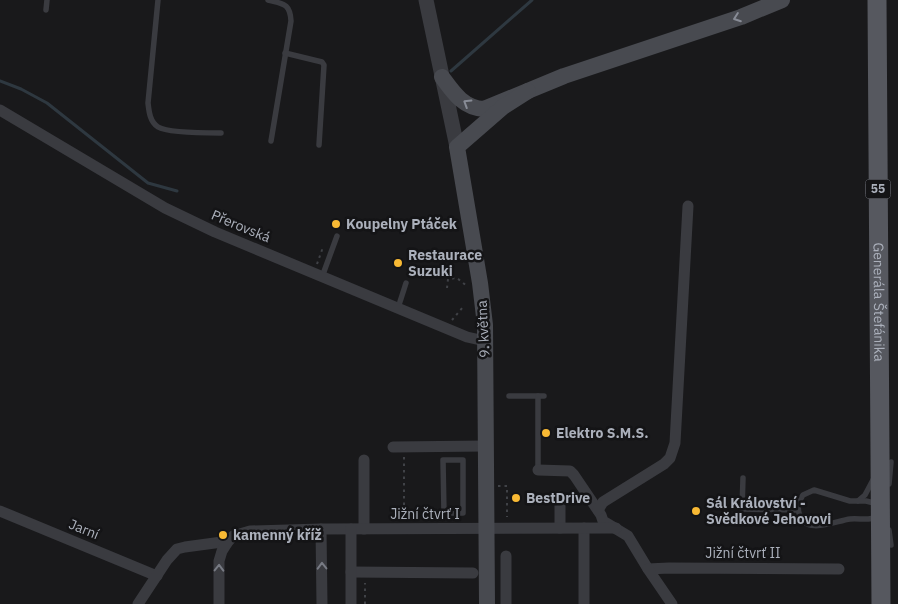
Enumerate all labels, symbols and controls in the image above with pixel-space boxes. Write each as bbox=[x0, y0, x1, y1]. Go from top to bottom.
one-way arrow bbox=[733, 12, 742, 22]
one-way arrow bbox=[463, 100, 472, 109]
road number: 55 bbox=[866, 180, 890, 198]
street label: Přerovská bbox=[209, 206, 274, 247]
place label: Koupelny Ptáček bbox=[346, 215, 458, 233]
marker: Koupelny Ptáček bbox=[330, 218, 342, 230]
street label: Generála Štefánika bbox=[870, 242, 889, 362]
place label: Restaurace Suzuki bbox=[408, 246, 482, 280]
marker: Restaurace Suzuki bbox=[392, 257, 404, 269]
street label: 9. května bbox=[472, 299, 493, 358]
place label: Elektro S.M.S. bbox=[556, 424, 649, 442]
marker: Elektro S.M.S. bbox=[540, 427, 552, 439]
place label: BestDrive bbox=[526, 489, 590, 507]
marker: BestDrive bbox=[510, 492, 522, 504]
place label: Sál Království - Svědkové Jehovovi bbox=[706, 494, 831, 528]
street label: Jižní čtvrť I bbox=[390, 505, 460, 523]
marker: Sál Království - Svědkové Jehovovi bbox=[690, 505, 702, 517]
street label: Jarní bbox=[66, 515, 102, 543]
place label: kamenný kříž bbox=[233, 526, 322, 544]
marker: kamenný kříž bbox=[217, 529, 229, 541]
street label: Jižní čtvrť II bbox=[705, 544, 781, 562]
one-way arrow bbox=[316, 562, 327, 570]
one-way arrow bbox=[214, 564, 225, 572]

